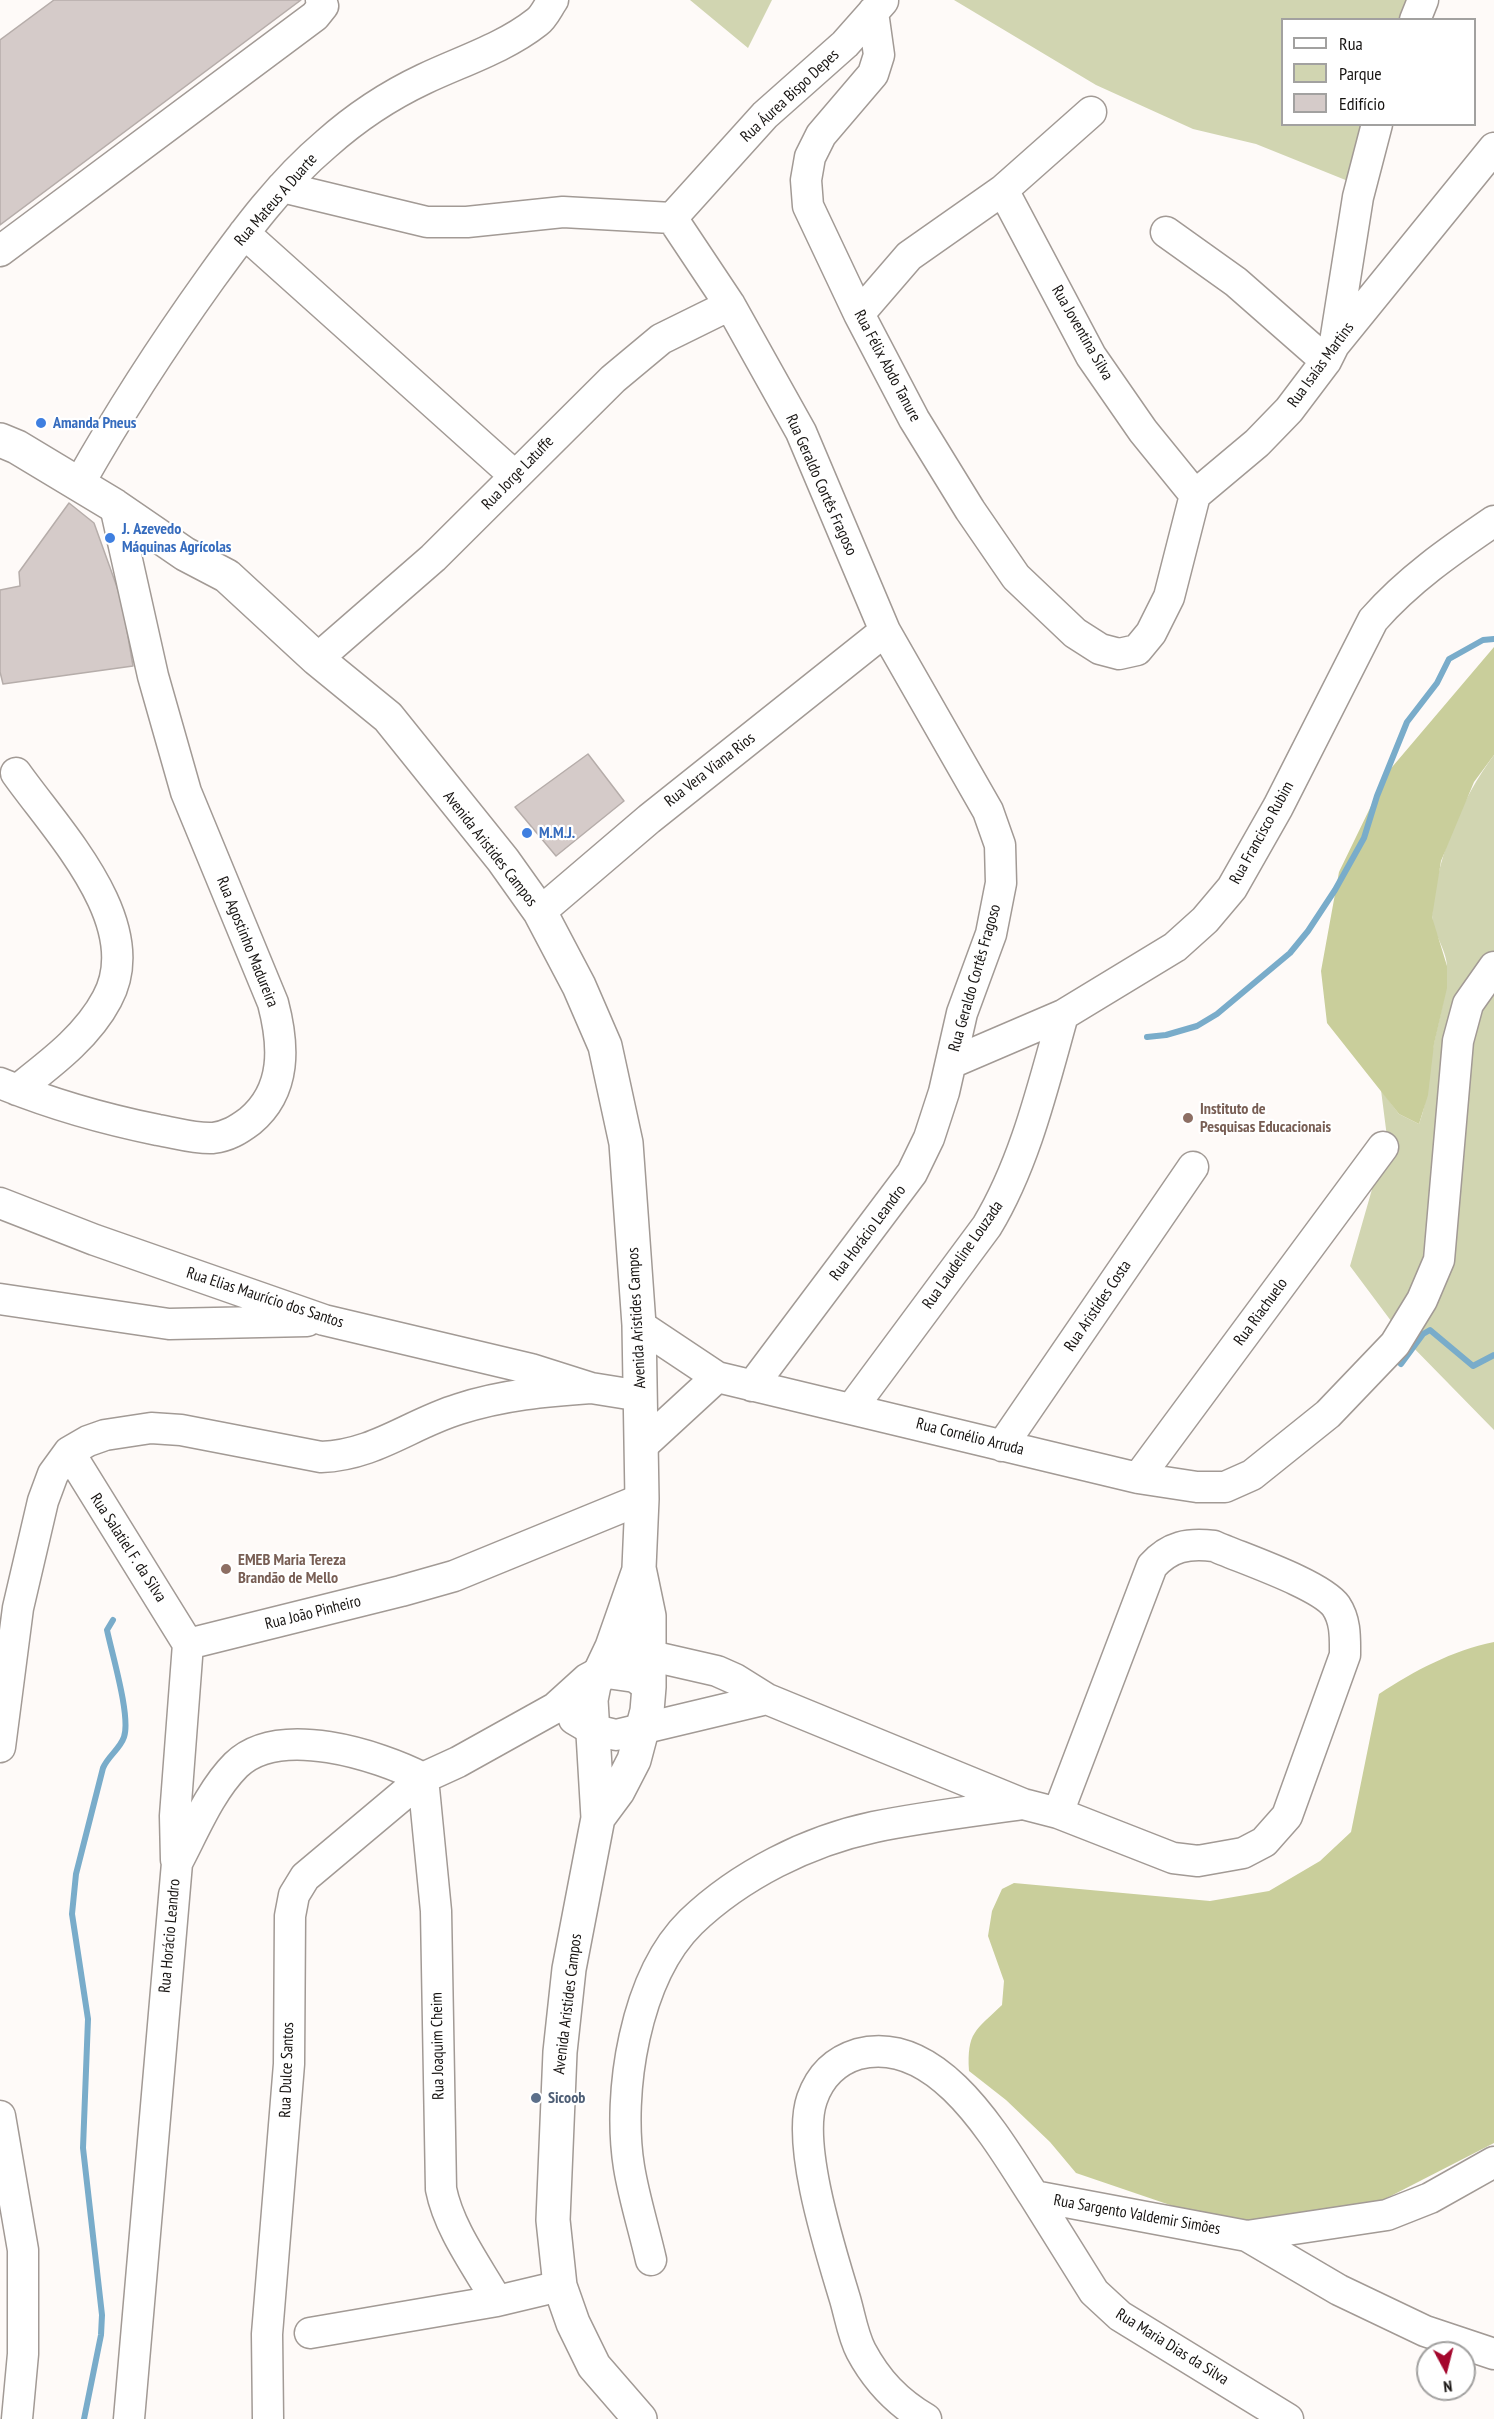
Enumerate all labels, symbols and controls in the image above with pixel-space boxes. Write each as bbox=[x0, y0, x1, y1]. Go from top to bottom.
legend bbox=[1281, 18, 1476, 126]
text: Rua bbox=[1339, 32, 1363, 55]
street label: Rua Áurea Bispo Depes bbox=[737, 46, 843, 146]
text: Parque bbox=[1339, 62, 1382, 85]
text: Edifício bbox=[1339, 92, 1385, 115]
street label: Rua Mateus A Duarte bbox=[231, 150, 321, 250]
street label: Rua Joventina Silva bbox=[1047, 282, 1117, 384]
street label: Rua Félix Abdo Tanure bbox=[849, 307, 925, 425]
street label: Rua Isaías Martins bbox=[1284, 319, 1358, 411]
street label: Rua Geraldo Cortês Fragoso bbox=[781, 411, 861, 559]
place label: Amanda Pneus bbox=[53, 413, 136, 433]
marker: Amanda Pneus bbox=[34, 416, 48, 430]
street label: Rua Jorge Latuffe bbox=[478, 432, 558, 514]
place label: J. Azevedo Máquinas Agrícolas bbox=[122, 519, 231, 557]
marker: J. Azevedo Máquinas Agrícolas bbox=[103, 531, 117, 545]
street label: Rua Vera Viana Rios bbox=[661, 729, 759, 811]
street label: Rua Francisco Rubim bbox=[1226, 778, 1298, 888]
street label: Avenida Aristides Campos bbox=[439, 787, 541, 911]
place label: M.M.J. bbox=[539, 823, 575, 843]
marker: M.M.J. bbox=[520, 826, 534, 840]
street label: Rua Agostinho Madureira bbox=[212, 874, 282, 1010]
street label: Rua Geraldo Cortês Fragoso bbox=[945, 902, 1005, 1054]
place label: Instituto de Pesquisas Educacionais bbox=[1200, 1099, 1331, 1137]
marker: Instituto de Pesquisas Educacionais bbox=[1181, 1111, 1195, 1125]
street label: Rua Horácio Leandro bbox=[826, 1182, 910, 1284]
street label: Rua Laudeline Louzada bbox=[919, 1197, 1007, 1313]
street label: Avenida Aristides Campos bbox=[624, 1247, 650, 1389]
street label: Rua Aristídes Costa bbox=[1061, 1257, 1135, 1355]
street label: Rua Elias Maurício dos Santos bbox=[184, 1264, 346, 1332]
street label: Rua Riachuelo bbox=[1230, 1274, 1292, 1350]
street label: Rua Cornélio Arruda bbox=[914, 1414, 1026, 1460]
street label: Rua Salatiel F. da Silva bbox=[86, 1490, 170, 1606]
place label: EMEB Maria Tereza Brandão de Mello bbox=[238, 1550, 346, 1588]
marker: EMEB Maria Tereza Brandão de Mello bbox=[219, 1562, 233, 1576]
street label: Rua João Pinheiro bbox=[263, 1592, 363, 1634]
street label: Rua Horácio Leandro bbox=[155, 1878, 185, 1994]
street label: Avenida Aristides Campos bbox=[550, 1933, 586, 2075]
street label: Rua Joaquim Cheim bbox=[427, 1992, 449, 2100]
street label: Rua Dulce Santos bbox=[276, 2022, 298, 2118]
place label: Sicoob bbox=[548, 2088, 585, 2108]
marker: Sicoob bbox=[529, 2091, 543, 2105]
street label: Rua Sargento Valdemir Simões bbox=[1052, 2191, 1222, 2239]
street label: Rua Maria Dias da Silva bbox=[1112, 2305, 1232, 2389]
north arrow bbox=[1416, 2341, 1476, 2401]
text: N bbox=[1442, 2376, 1453, 2397]

